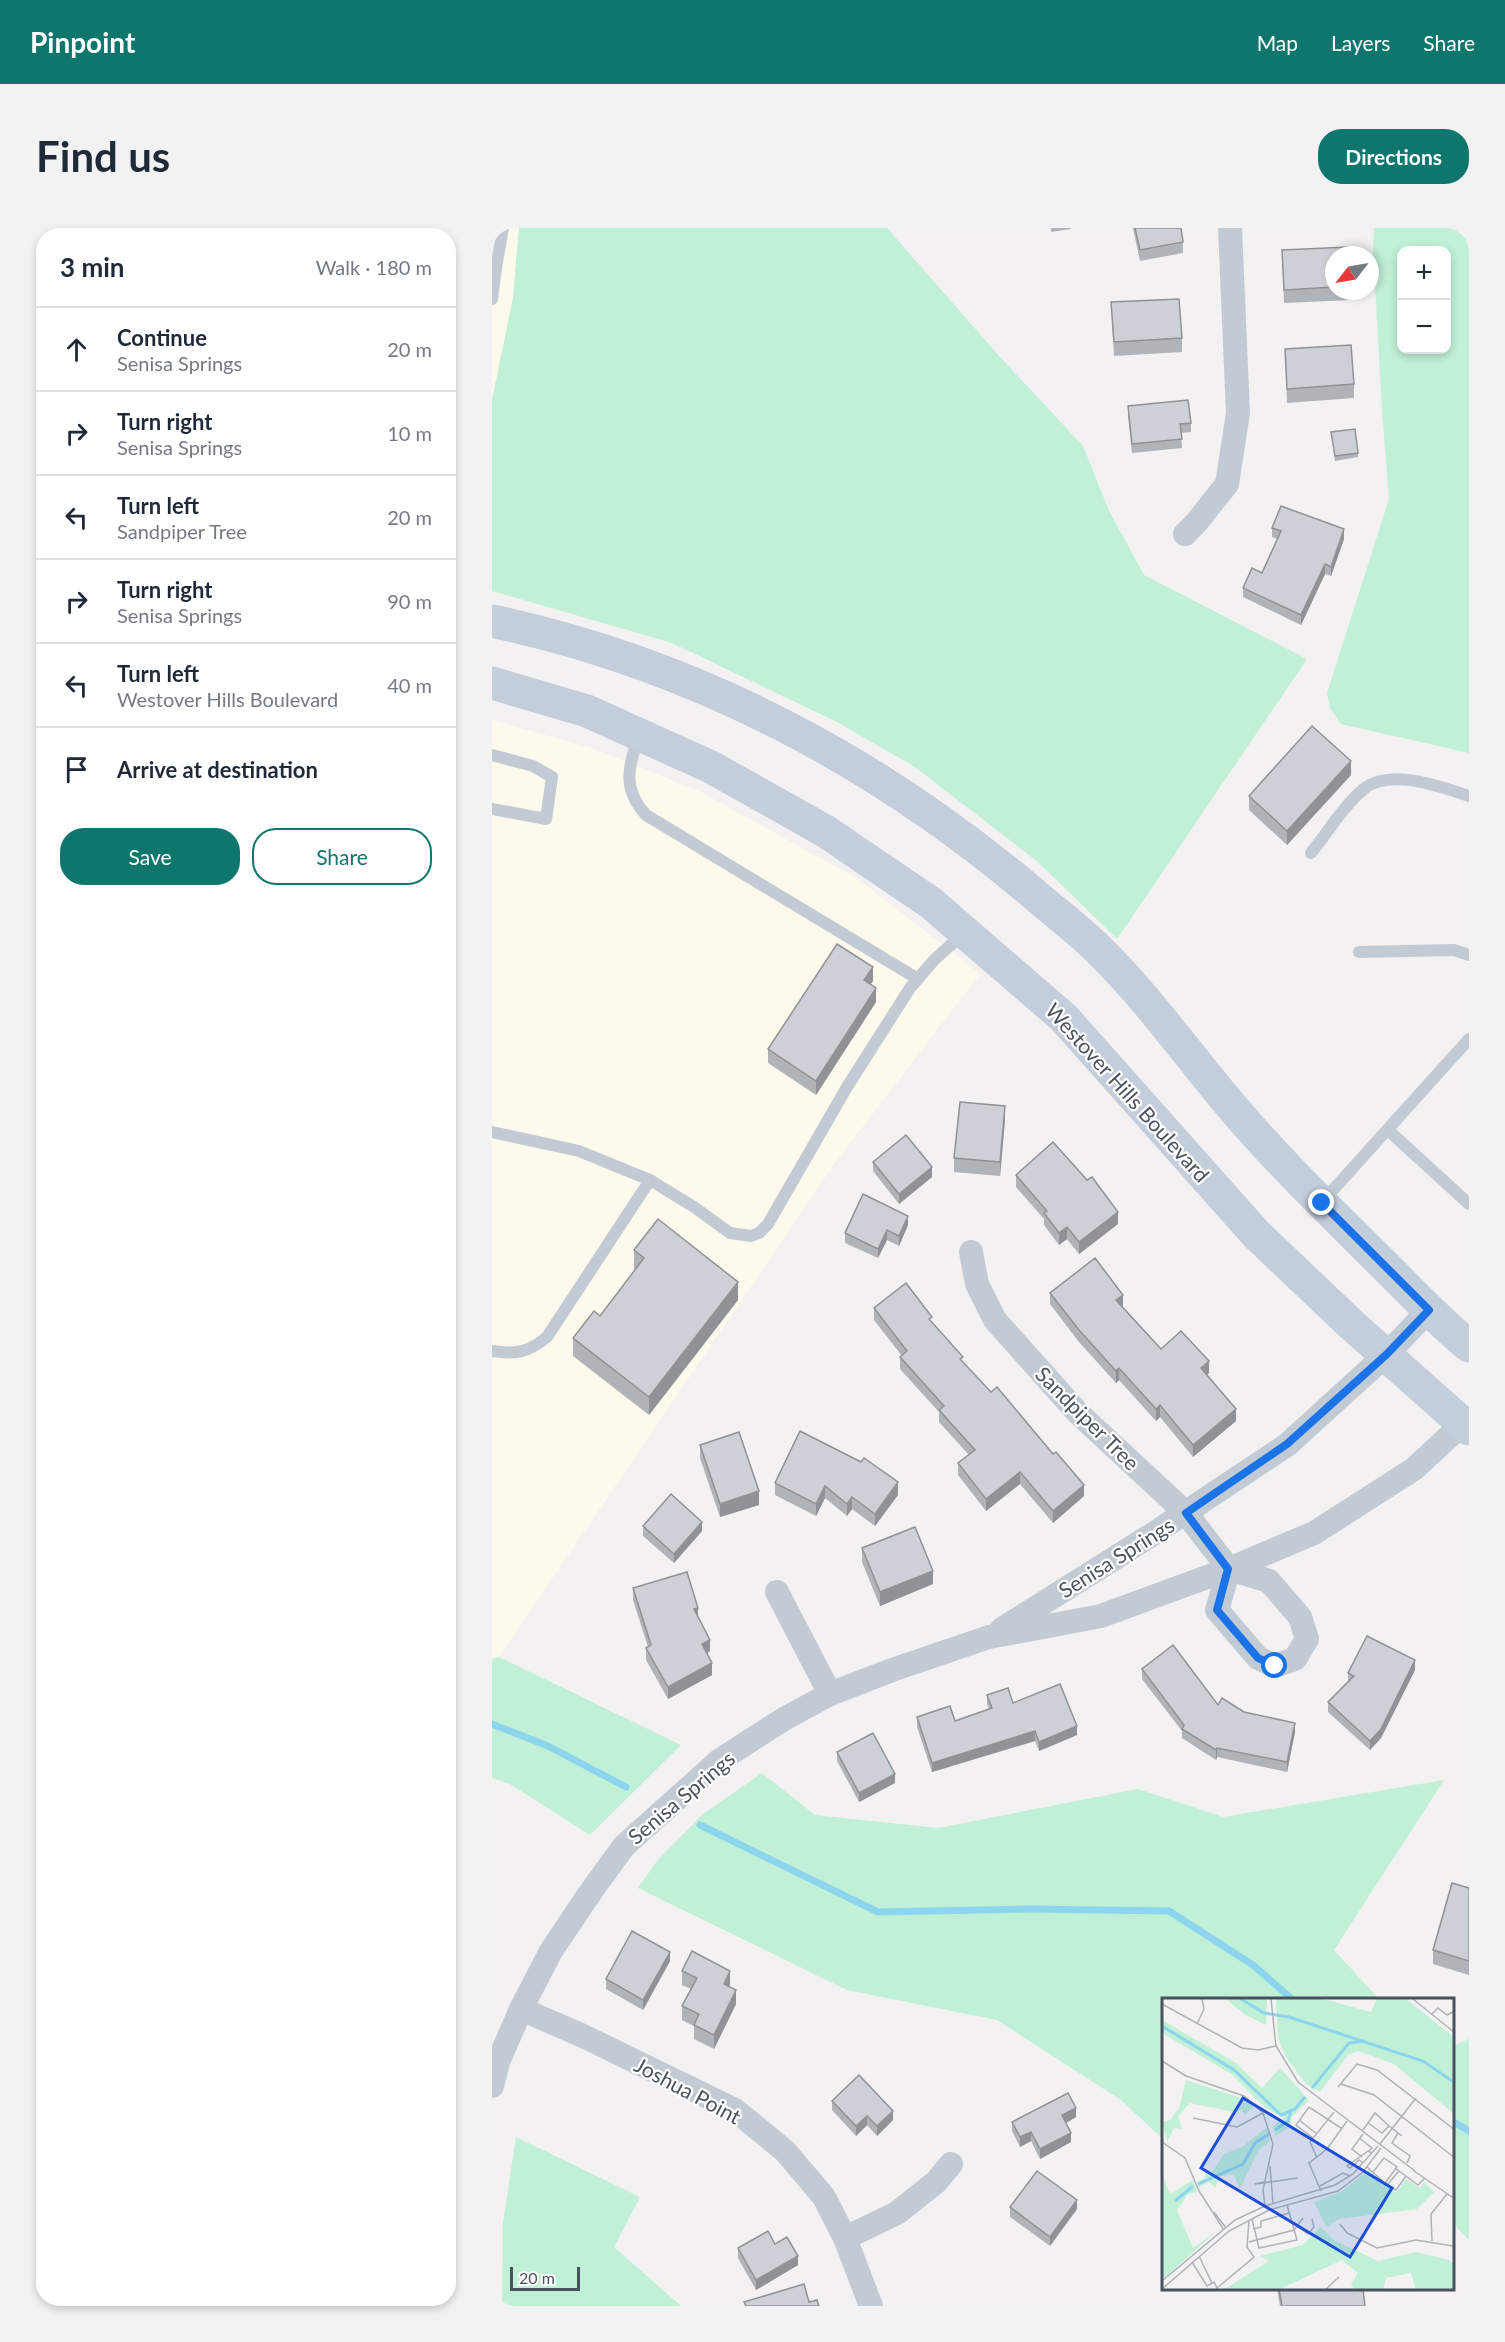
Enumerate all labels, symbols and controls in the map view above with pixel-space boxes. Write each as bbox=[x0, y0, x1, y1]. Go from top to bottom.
text: Pinpoint bbox=[30, 25, 135, 59]
text: Map bbox=[1257, 30, 1298, 55]
text: Layers bbox=[1331, 30, 1390, 55]
text: Share bbox=[1423, 30, 1475, 55]
button: Directions bbox=[1318, 129, 1469, 184]
text: Find us bbox=[36, 131, 170, 181]
north arrow bbox=[1325, 246, 1379, 300]
map controls bbox=[1397, 246, 1451, 354]
button: + bbox=[1397, 246, 1451, 300]
text: 3 min bbox=[60, 251, 124, 283]
text: Walk · 180 m bbox=[316, 255, 432, 279]
button: − bbox=[1397, 300, 1451, 354]
text: Continue bbox=[117, 324, 207, 351]
icon: ahead bbox=[60, 333, 93, 366]
text: 20 m bbox=[387, 337, 432, 361]
text: Senisa Springs bbox=[117, 351, 242, 375]
text: Turn right bbox=[117, 408, 212, 435]
icon: right bbox=[60, 417, 93, 450]
text: 10 m bbox=[387, 421, 432, 445]
text: Senisa Springs bbox=[117, 435, 242, 459]
text: Turn left bbox=[117, 492, 199, 519]
icon: left bbox=[60, 501, 93, 534]
text: 20 m bbox=[387, 505, 432, 529]
text: Sandpiper Tree bbox=[117, 519, 247, 543]
text: Turn right bbox=[117, 576, 212, 603]
icon: right bbox=[60, 585, 93, 618]
text: 90 m bbox=[387, 589, 432, 613]
text: Senisa Springs bbox=[117, 603, 242, 627]
text: Turn left bbox=[117, 660, 199, 687]
icon: left bbox=[60, 669, 93, 702]
text: 40 m bbox=[387, 673, 432, 697]
text: Westover Hills Boulevard bbox=[117, 687, 338, 711]
icon: arrive bbox=[60, 753, 93, 786]
text: Arrive at destination bbox=[117, 756, 318, 783]
button: Save bbox=[60, 828, 240, 885]
button: Share bbox=[252, 828, 432, 885]
street label: Westover Hills Boulevard bbox=[1041, 997, 1215, 1187]
route end bbox=[1308, 1189, 1334, 1215]
street label: Sandpiper Tree bbox=[1031, 1361, 1145, 1475]
street label: Senisa Springs bbox=[1054, 1512, 1178, 1602]
route start bbox=[1261, 1652, 1287, 1678]
street label: Senisa Springs bbox=[623, 1745, 739, 1849]
inset map bbox=[1162, 1998, 1454, 2291]
street label: Joshua Point bbox=[631, 2052, 746, 2129]
scale bar bbox=[510, 2264, 580, 2292]
text: 20 m bbox=[519, 2268, 555, 2287]

